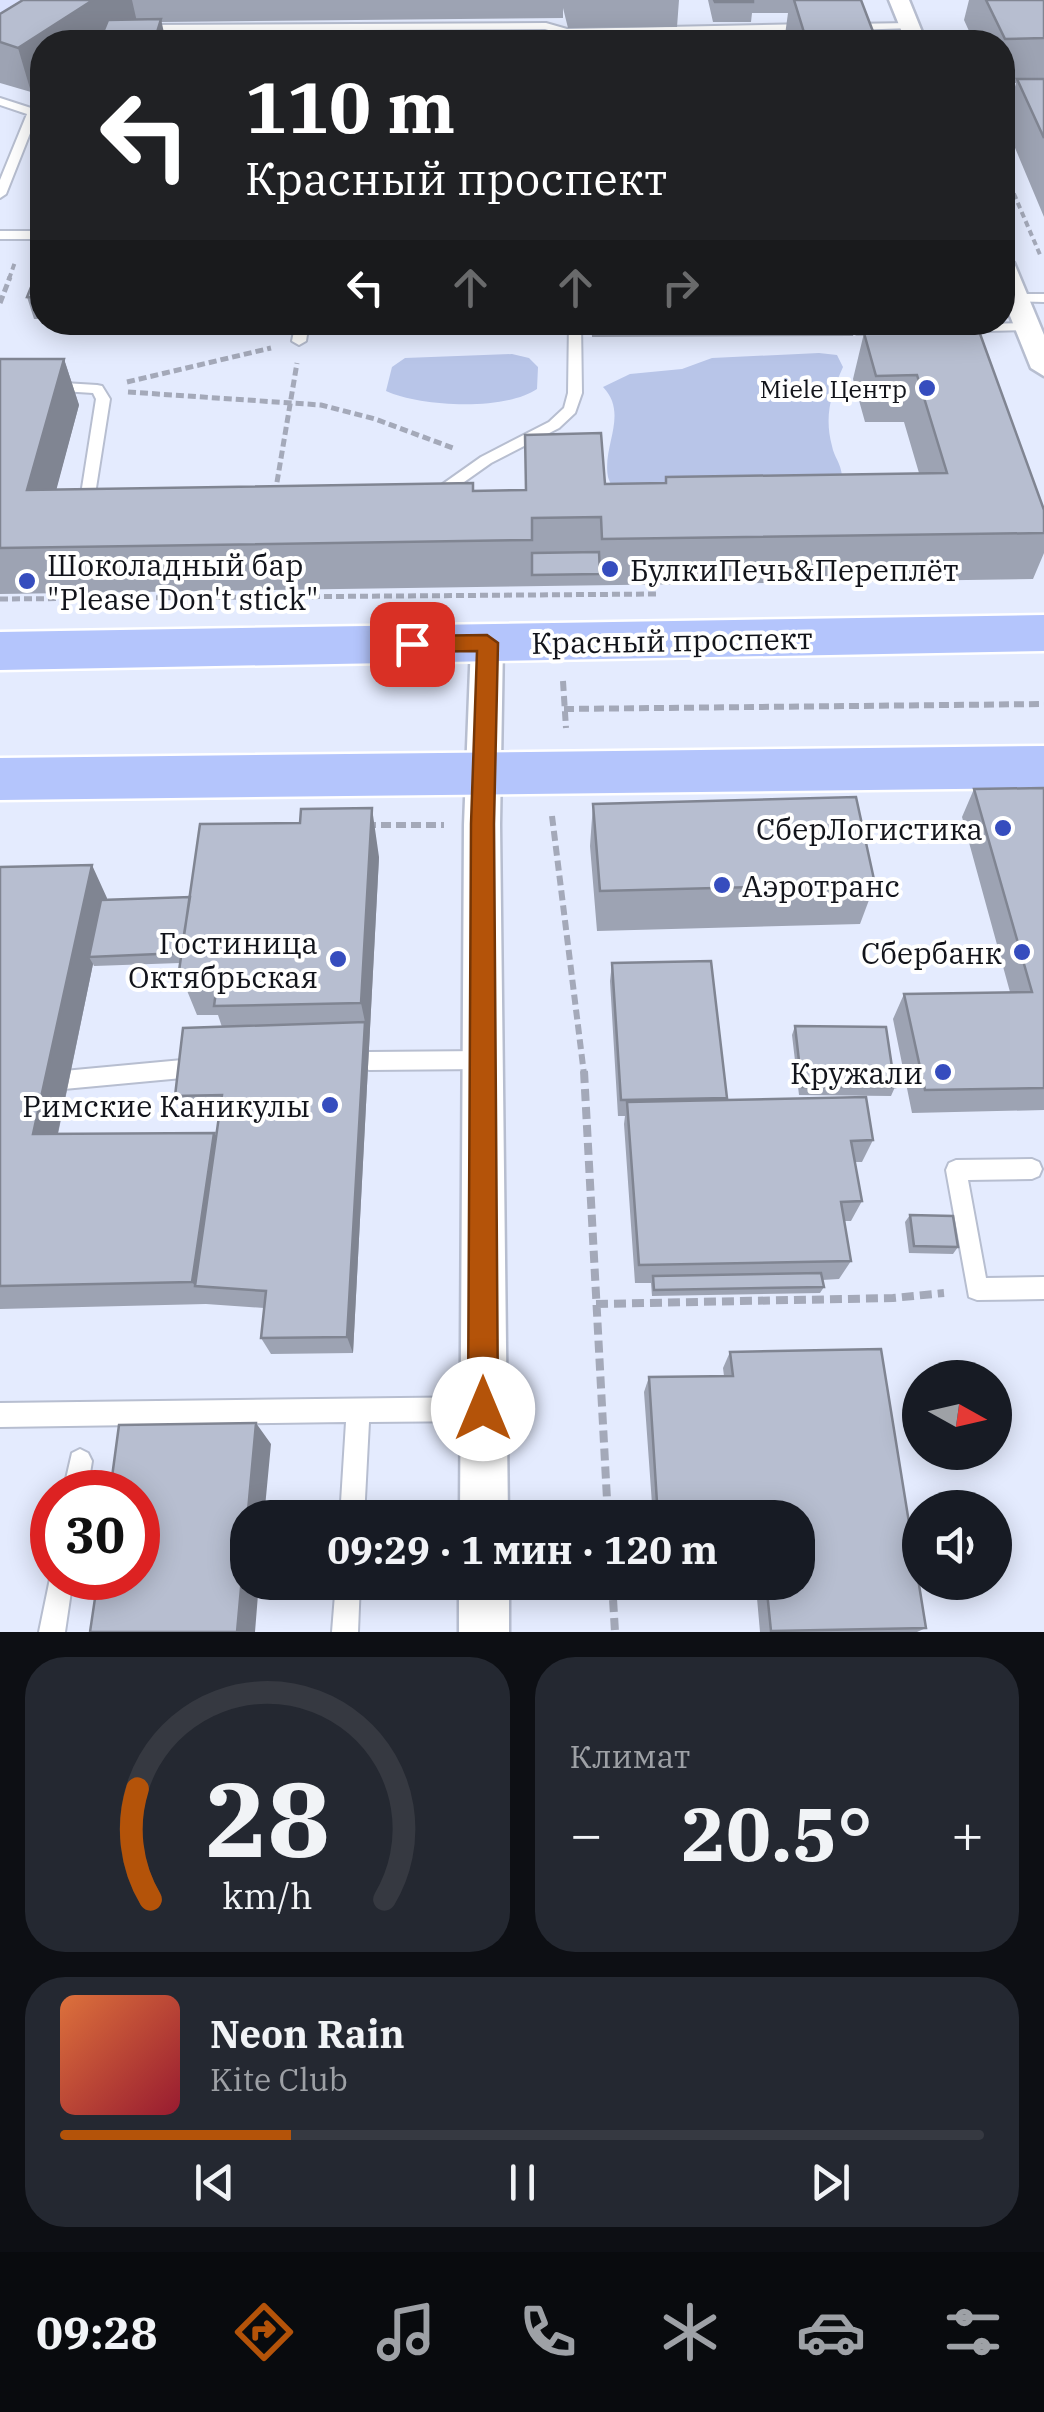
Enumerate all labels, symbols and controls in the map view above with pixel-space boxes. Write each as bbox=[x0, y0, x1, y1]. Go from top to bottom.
text: 110 m bbox=[245, 61, 455, 152]
icon: left bbox=[80, 70, 210, 200]
text: Красный проспект bbox=[245, 149, 668, 207]
icon: left bbox=[338, 260, 393, 315]
icon: ahead bbox=[443, 260, 498, 315]
icon: ahead bbox=[548, 260, 603, 315]
icon: right bbox=[653, 260, 708, 315]
place label: Miele Центр bbox=[760, 372, 907, 405]
marker: Miele Центр bbox=[916, 377, 938, 399]
place label: Шоколадный бар "Please Don't stick" bbox=[47, 545, 318, 618]
place label: БулкиПечь&Переплёт bbox=[630, 550, 959, 589]
marker: БулкиПечь&Переплёт bbox=[599, 558, 621, 580]
marker: Шоколадный бар "Please Don't stick" bbox=[16, 570, 38, 592]
pin bbox=[370, 602, 455, 687]
icon: arrive bbox=[385, 617, 440, 672]
street label: Красный проспект bbox=[531, 618, 813, 662]
place label: СберЛогистика bbox=[756, 809, 983, 848]
marker: СберЛогистика bbox=[992, 817, 1014, 839]
place label: Аэротранс bbox=[742, 866, 900, 905]
marker: Аэротранс bbox=[711, 874, 733, 896]
place label: Гостиница Октябрьская bbox=[128, 923, 318, 996]
place label: Сбербанк bbox=[861, 933, 1002, 972]
marker: Сбербанк bbox=[1011, 941, 1033, 963]
marker: Гостиница Октябрьская bbox=[327, 948, 349, 970]
place label: Кружали bbox=[790, 1053, 923, 1092]
marker: Кружали bbox=[932, 1061, 954, 1083]
place label: Римские Каникулы bbox=[22, 1086, 310, 1125]
marker: Римские Каникулы bbox=[319, 1094, 341, 1116]
position arrow bbox=[431, 1357, 535, 1461]
north arrow bbox=[902, 1360, 1012, 1470]
map controls bbox=[902, 1360, 1012, 1600]
speed limit sign: 30 bbox=[30, 1470, 160, 1600]
button: sound bbox=[902, 1490, 1012, 1600]
text: 09:29 · 1 мин · 120 m bbox=[327, 1525, 718, 1574]
text: Климат bbox=[570, 1735, 690, 1777]
text: 28 bbox=[205, 1750, 330, 1886]
text: 20.5° bbox=[681, 1784, 872, 1882]
text: − bbox=[570, 1798, 603, 1869]
text: + bbox=[951, 1798, 984, 1869]
text: km/h bbox=[222, 1872, 312, 1919]
text: Neon Rain bbox=[210, 2009, 405, 2058]
text: Kite Club bbox=[210, 2058, 348, 2100]
icon: previous bbox=[187, 2155, 242, 2210]
icon: pause bbox=[495, 2155, 550, 2210]
icon: next bbox=[803, 2155, 858, 2210]
icon: directions bbox=[229, 2297, 299, 2367]
icon: music bbox=[371, 2297, 441, 2367]
icon: phone bbox=[513, 2297, 583, 2367]
icon: climate bbox=[655, 2297, 725, 2367]
icon: car bbox=[796, 2297, 866, 2367]
icon: filters bbox=[938, 2297, 1008, 2367]
text: 09:28 bbox=[36, 2303, 158, 2361]

